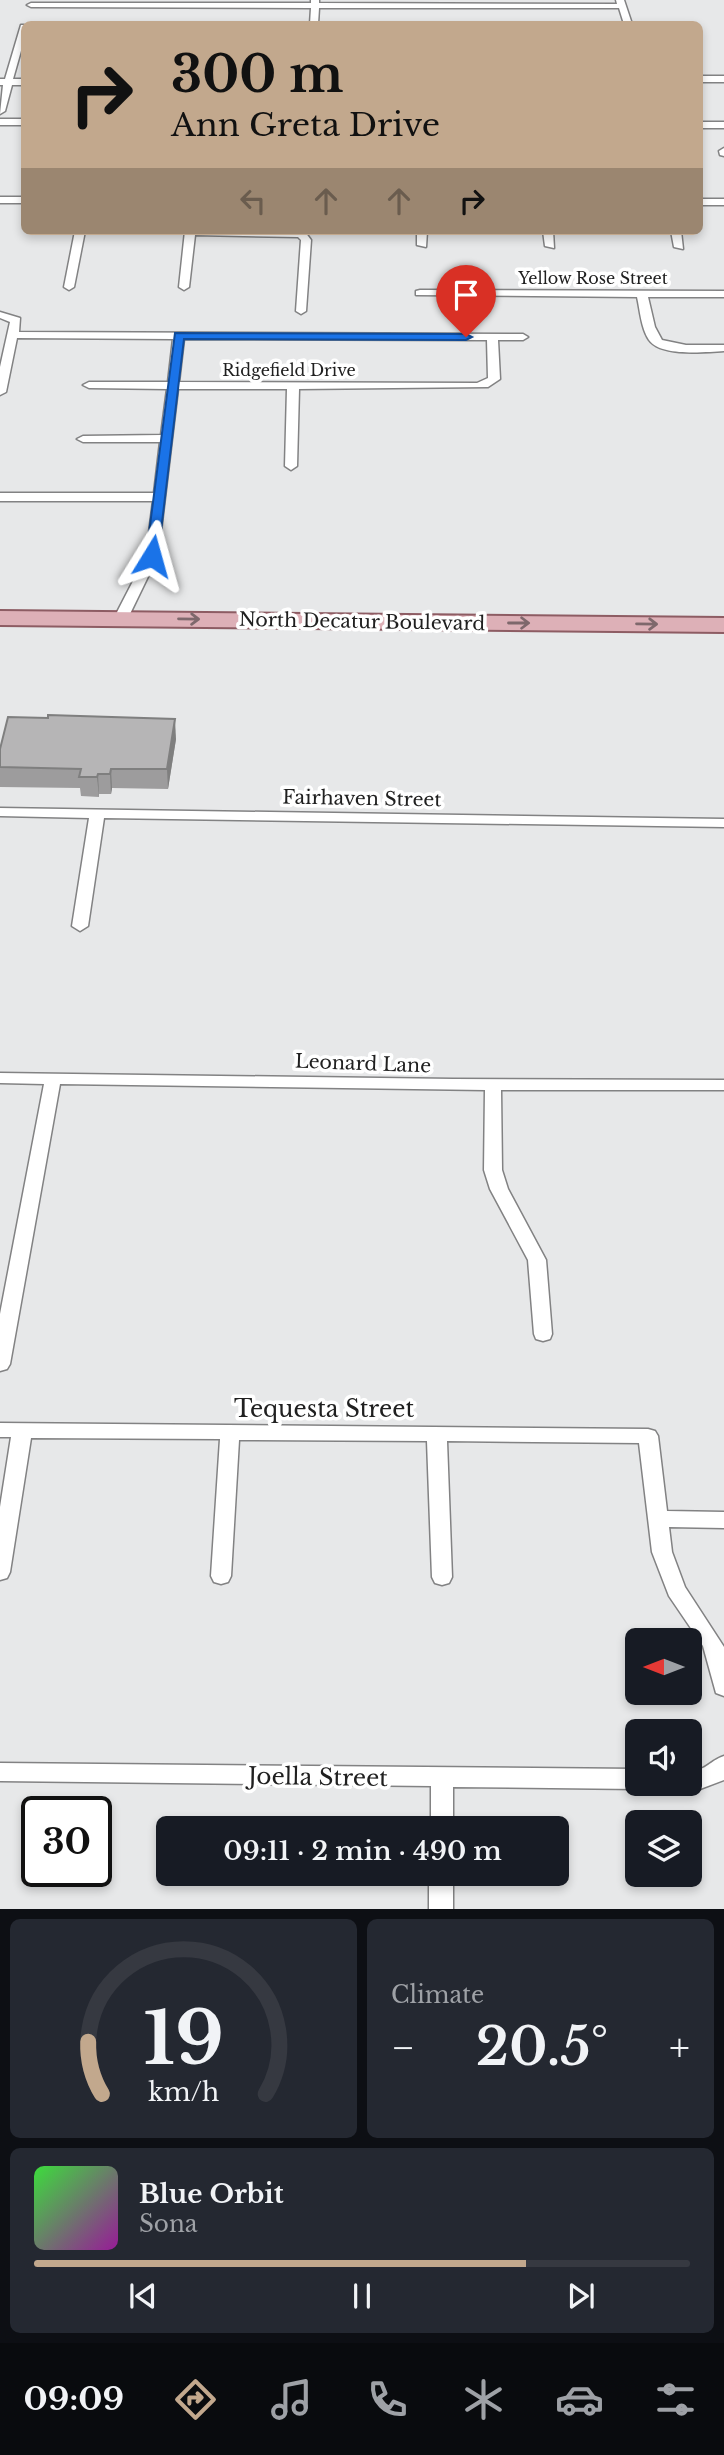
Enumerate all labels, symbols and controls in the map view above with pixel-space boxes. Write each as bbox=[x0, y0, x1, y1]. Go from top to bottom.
text: 300 m bbox=[171, 44, 343, 105]
icon: right bbox=[56, 49, 147, 140]
text: Ann Greta Drive bbox=[171, 105, 440, 145]
icon: left bbox=[234, 182, 272, 220]
icon: ahead bbox=[307, 182, 345, 220]
icon: ahead bbox=[380, 182, 418, 220]
icon: right bbox=[453, 182, 491, 220]
pin bbox=[436, 265, 496, 337]
street label: Yellow Rose Street bbox=[517, 268, 668, 288]
icon: arrive bbox=[447, 276, 485, 314]
street label: Ridgefield Drive bbox=[222, 360, 356, 380]
position arrow bbox=[115, 519, 189, 593]
street label: North Decatur Boulevard bbox=[239, 608, 485, 635]
one-way arrow bbox=[178, 612, 201, 626]
one-way arrow bbox=[507, 616, 530, 630]
one-way arrow bbox=[635, 617, 658, 631]
street label: Fairhaven Street bbox=[282, 786, 443, 811]
street label: Leonard Lane bbox=[295, 1050, 431, 1077]
street label: Tequesta Street bbox=[234, 1395, 414, 1423]
north arrow bbox=[625, 1628, 702, 1704]
map controls bbox=[625, 1628, 702, 1887]
button: sound bbox=[625, 1719, 702, 1796]
street label: Joella Street bbox=[245, 1762, 388, 1792]
speed limit sign: 30 bbox=[21, 1796, 112, 1887]
button: layers bbox=[625, 1810, 702, 1887]
text: 09:11 · 2 min · 490 m bbox=[223, 1835, 502, 1867]
text: Climate bbox=[391, 1981, 484, 2009]
text: 19 bbox=[143, 1994, 224, 2085]
text: 20.5° bbox=[476, 2015, 608, 2079]
text: − bbox=[391, 2024, 415, 2071]
text: + bbox=[669, 2024, 690, 2071]
text: km/h bbox=[148, 2077, 219, 2108]
text: Blue Orbit bbox=[139, 2178, 284, 2210]
text: Sona bbox=[139, 2210, 197, 2238]
icon: previous bbox=[124, 2277, 162, 2315]
icon: pause bbox=[343, 2277, 381, 2315]
icon: next bbox=[562, 2277, 600, 2315]
icon: directions bbox=[171, 2375, 220, 2424]
icon: music bbox=[267, 2375, 316, 2424]
icon: phone bbox=[363, 2375, 412, 2424]
icon: climate bbox=[459, 2375, 508, 2424]
icon: car bbox=[555, 2375, 604, 2424]
icon: filters bbox=[651, 2375, 700, 2424]
text: 09:09 bbox=[24, 2379, 124, 2419]

